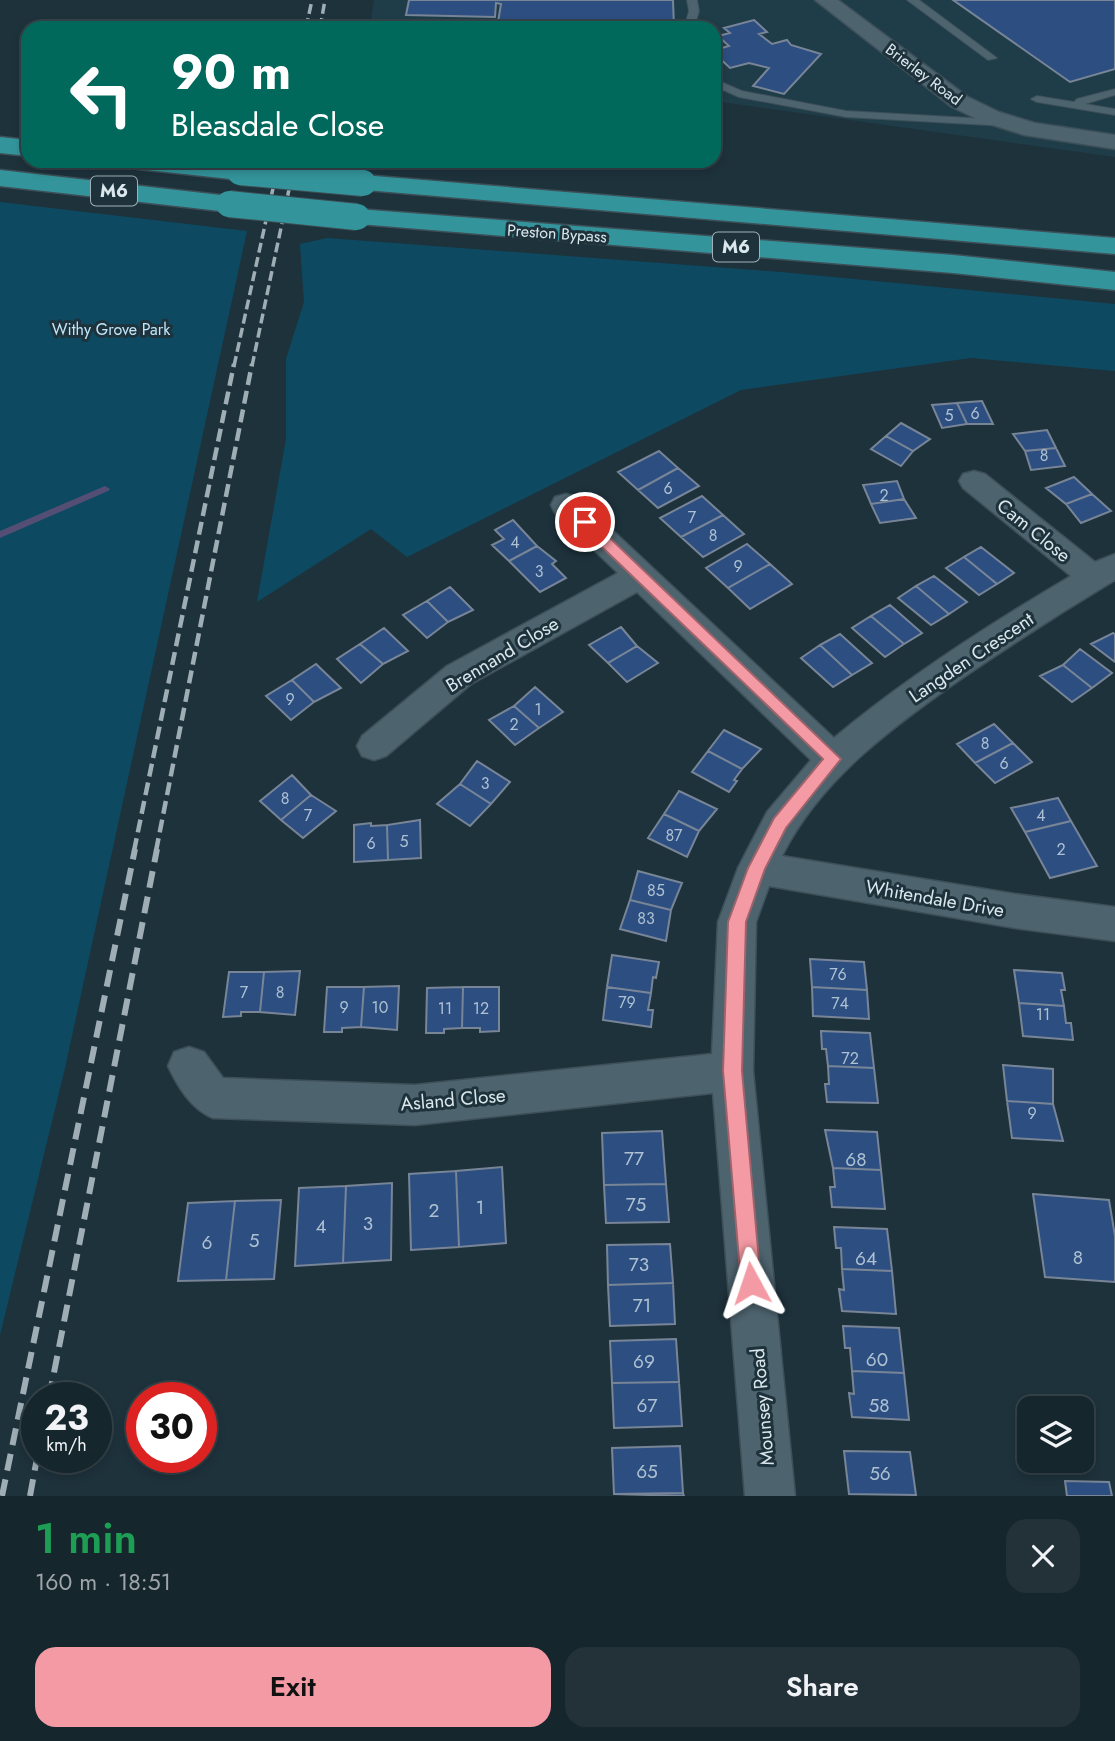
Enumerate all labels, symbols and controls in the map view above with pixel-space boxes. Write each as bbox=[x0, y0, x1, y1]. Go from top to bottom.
text: 90 m bbox=[171, 37, 291, 107]
street label: Brierley Road bbox=[881, 38, 967, 111]
icon: left bbox=[56, 49, 147, 140]
text: Bleasdale Close bbox=[171, 102, 384, 148]
road number: M6 bbox=[91, 176, 137, 206]
street label: Preston Bypass bbox=[506, 219, 608, 248]
road number: M6 bbox=[713, 232, 759, 262]
park label: Withy Grove Park bbox=[52, 318, 171, 341]
house number: 6 bbox=[970, 402, 980, 425]
house number: 5 bbox=[944, 404, 954, 427]
house number: 8 bbox=[1040, 444, 1048, 467]
house number: 6 bbox=[663, 477, 673, 500]
house number: 2 bbox=[879, 484, 889, 507]
pin bbox=[555, 492, 615, 552]
street label: Cam Close bbox=[991, 492, 1076, 569]
icon: arrive bbox=[566, 503, 604, 541]
house number: 7 bbox=[688, 506, 697, 529]
house number: 8 bbox=[709, 524, 717, 547]
house number: 4 bbox=[510, 531, 520, 554]
house number: 9 bbox=[733, 555, 743, 578]
house number: 3 bbox=[535, 560, 544, 583]
street label: Langden Crescent bbox=[904, 605, 1039, 709]
street label: Brennand Close bbox=[441, 610, 564, 699]
house number: 9 bbox=[285, 688, 295, 711]
house number: 1 bbox=[534, 698, 542, 721]
house number: 2 bbox=[509, 713, 519, 736]
house number: 8 bbox=[981, 732, 989, 755]
house number: 6 bbox=[999, 752, 1009, 775]
house number: 3 bbox=[481, 772, 490, 795]
house number: 8 bbox=[281, 787, 289, 810]
house number: 7 bbox=[304, 804, 313, 827]
house number: 4 bbox=[1036, 804, 1046, 827]
house number: 87 bbox=[666, 824, 683, 847]
house number: 5 bbox=[399, 830, 409, 853]
house number: 6 bbox=[366, 832, 376, 855]
house number: 2 bbox=[1056, 838, 1066, 861]
street label: Whitendale Drive bbox=[864, 873, 1006, 924]
house number: 85 bbox=[647, 879, 665, 902]
house number: 83 bbox=[637, 907, 655, 930]
house number: 76 bbox=[829, 963, 847, 986]
house number: 7 bbox=[240, 981, 249, 1004]
house number: 8 bbox=[276, 981, 284, 1004]
house number: 79 bbox=[618, 991, 636, 1014]
house number: 74 bbox=[831, 992, 849, 1015]
house number: 9 bbox=[339, 996, 349, 1019]
house number: 10 bbox=[372, 996, 388, 1019]
house number: 11 bbox=[438, 997, 452, 1020]
house number: 12 bbox=[473, 997, 489, 1020]
house number: 11 bbox=[1036, 1003, 1050, 1026]
house number: 72 bbox=[841, 1047, 859, 1070]
street label: Asland Close bbox=[399, 1081, 507, 1118]
house number: 9 bbox=[1027, 1102, 1037, 1125]
house number: 77 bbox=[624, 1145, 644, 1172]
house number: 68 bbox=[845, 1146, 867, 1173]
house number: 75 bbox=[626, 1191, 646, 1218]
house number: 1 bbox=[476, 1194, 484, 1221]
house number: 2 bbox=[429, 1197, 439, 1224]
house number: 3 bbox=[363, 1210, 373, 1237]
house number: 4 bbox=[315, 1213, 327, 1240]
house number: 5 bbox=[249, 1227, 259, 1254]
house number: 6 bbox=[202, 1229, 212, 1256]
house number: 8 bbox=[1073, 1244, 1083, 1271]
house number: 64 bbox=[855, 1245, 877, 1272]
position arrow bbox=[714, 1246, 788, 1320]
house number: 73 bbox=[629, 1251, 649, 1278]
house number: 71 bbox=[633, 1292, 651, 1319]
house number: 60 bbox=[866, 1346, 888, 1373]
street label: Mounsey Road bbox=[744, 1347, 781, 1467]
house number: 69 bbox=[633, 1348, 655, 1375]
speed limit sign: 30 bbox=[126, 1382, 217, 1473]
house number: 67 bbox=[637, 1392, 657, 1419]
house number: 58 bbox=[868, 1392, 890, 1419]
text: 23 bbox=[44, 1393, 89, 1443]
map controls bbox=[1017, 1396, 1094, 1473]
button: layers bbox=[1017, 1396, 1094, 1473]
text: km/h bbox=[46, 1432, 87, 1458]
house number: 65 bbox=[636, 1458, 658, 1485]
house number: 56 bbox=[869, 1460, 891, 1487]
text: 1 min bbox=[35, 1508, 137, 1569]
button: close bbox=[1006, 1519, 1080, 1593]
text: 160 m · 18:51 bbox=[35, 1565, 171, 1599]
button: Exit bbox=[35, 1647, 551, 1727]
button: Share bbox=[565, 1647, 1080, 1727]

